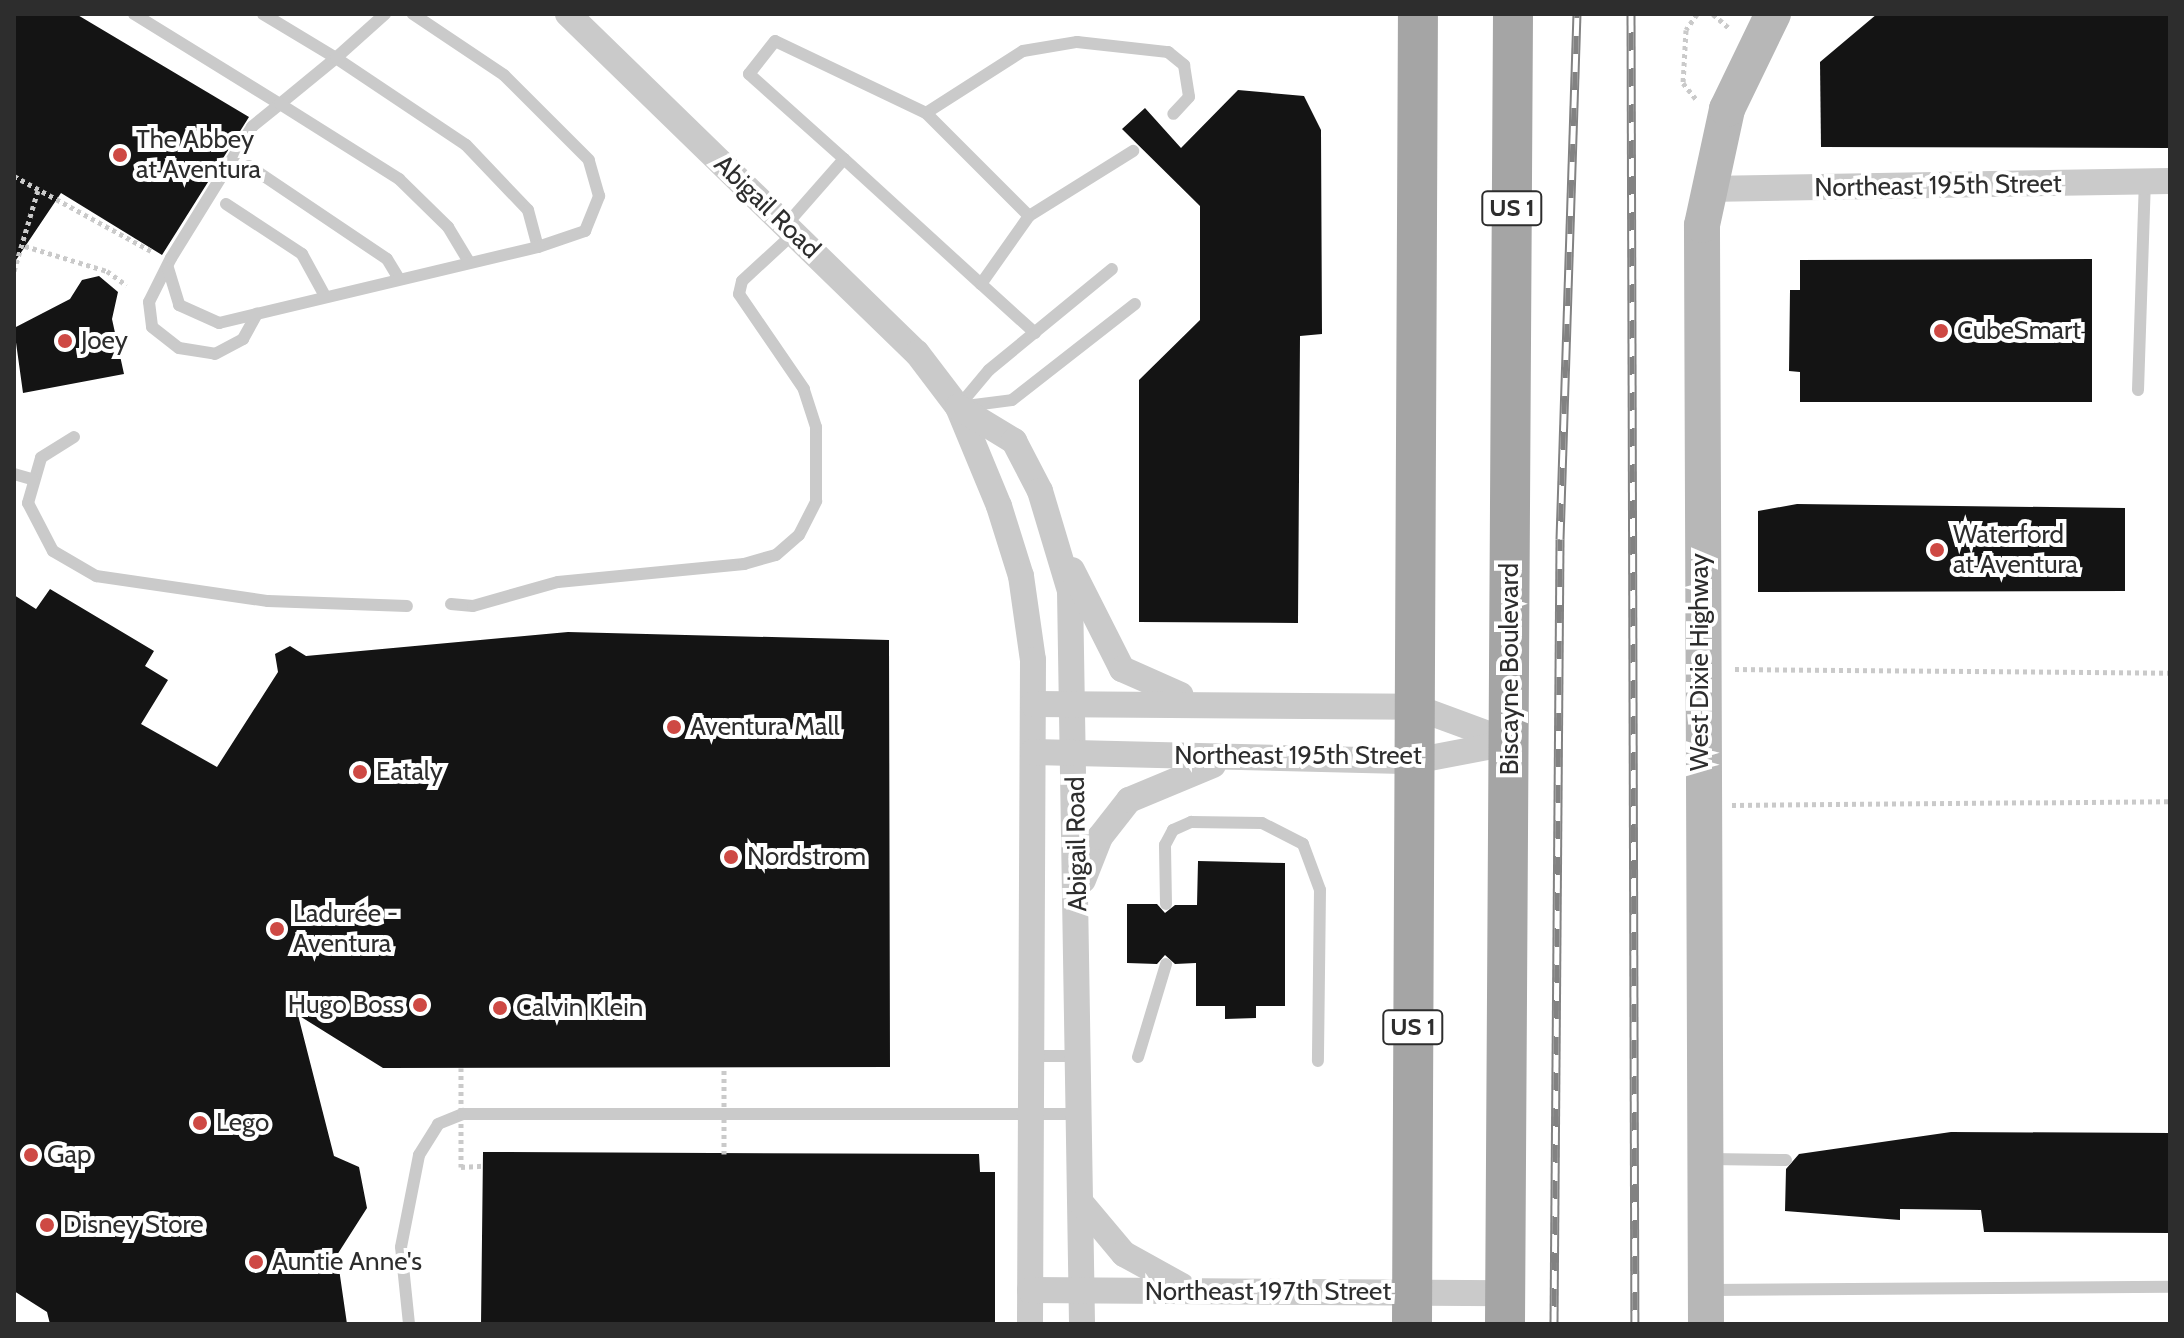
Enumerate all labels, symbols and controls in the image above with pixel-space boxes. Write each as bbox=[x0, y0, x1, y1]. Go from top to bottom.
place label: The Abbey at Aventura bbox=[136, 124, 261, 186]
marker: The Abbey at Aventura bbox=[111, 146, 129, 164]
street label: Abigail Road bbox=[708, 149, 826, 265]
street label: Northeast 195th Street bbox=[1814, 168, 2062, 204]
road number: US 1 bbox=[1480, 188, 1544, 228]
place label: CubeSmart bbox=[1957, 315, 2081, 347]
marker: CubeSmart bbox=[1932, 322, 1950, 340]
place label: Joey bbox=[81, 325, 128, 357]
marker: Joey bbox=[56, 332, 74, 350]
place label: Waterford at Aventura bbox=[1953, 519, 2078, 580]
marker: Waterford at Aventura bbox=[1928, 541, 1946, 559]
street label: West Dixie Highway bbox=[1684, 553, 1716, 771]
street label: Biscayne Boulevard bbox=[1494, 563, 1526, 775]
place label: Aventura Mall bbox=[690, 711, 840, 743]
marker: Aventura Mall bbox=[665, 718, 683, 736]
street label: Northeast 195th Street bbox=[1174, 740, 1422, 772]
place label: Eataly bbox=[376, 756, 443, 788]
marker: Eataly bbox=[351, 763, 369, 781]
street label: Abigail Road bbox=[1060, 776, 1094, 912]
place label: Nordstrom bbox=[747, 841, 866, 873]
marker: Nordstrom bbox=[722, 848, 740, 866]
place label: Ladurée - Aventura bbox=[293, 898, 398, 960]
marker: Ladurée - Aventura bbox=[268, 920, 286, 938]
place label: Hugo Boss bbox=[288, 989, 404, 1021]
place label: Calvin Klein bbox=[516, 992, 643, 1024]
marker: Hugo Boss bbox=[411, 996, 429, 1014]
marker: Calvin Klein bbox=[491, 999, 509, 1017]
road number: US 1 bbox=[1381, 1007, 1445, 1047]
place label: Lego bbox=[216, 1107, 269, 1139]
marker: Lego bbox=[191, 1114, 209, 1132]
place label: Gap bbox=[47, 1139, 91, 1171]
marker: Gap bbox=[22, 1146, 40, 1164]
place label: Disney Store bbox=[63, 1209, 204, 1241]
marker: Disney Store bbox=[38, 1216, 56, 1234]
place label: Auntie Anne's bbox=[272, 1246, 422, 1278]
marker: Auntie Anne's bbox=[247, 1253, 265, 1271]
street label: Northeast 197th Street bbox=[1145, 1276, 1391, 1308]

